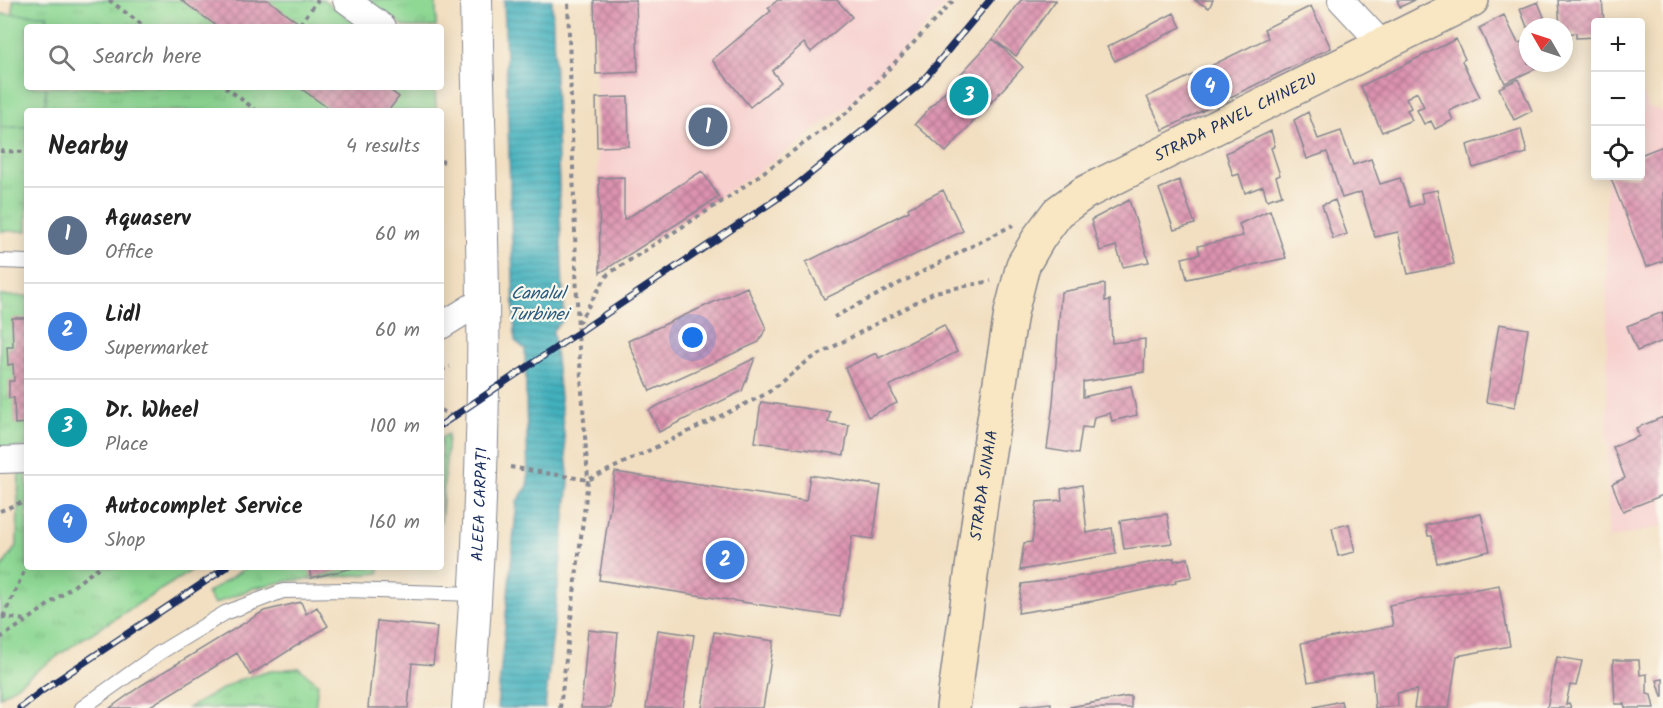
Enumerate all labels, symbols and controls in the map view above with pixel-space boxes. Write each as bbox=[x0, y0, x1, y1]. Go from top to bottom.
north arrow bbox=[1519, 18, 1573, 72]
map controls bbox=[1591, 18, 1645, 180]
button: + bbox=[1591, 18, 1645, 72]
search box bbox=[24, 24, 444, 90]
text: Search here bbox=[93, 40, 201, 75]
icon: search bbox=[45, 41, 78, 74]
pin: 4 bbox=[1190, 64, 1230, 110]
street label: STRADA PAVEL CHINEZU bbox=[1150, 66, 1322, 169]
button: − bbox=[1591, 72, 1645, 126]
pin: 3 bbox=[950, 74, 988, 118]
pin: 1 bbox=[688, 104, 728, 150]
text: Nearby bbox=[48, 126, 128, 168]
button: locate bbox=[1591, 126, 1645, 180]
text: 4 results bbox=[346, 131, 420, 163]
text: Aquaserv bbox=[105, 202, 190, 237]
text: 1 bbox=[64, 219, 71, 251]
text: 60 m bbox=[375, 219, 420, 251]
text: Office bbox=[105, 237, 153, 269]
water label: Canalul Turbinei bbox=[508, 280, 572, 330]
text: Lidl bbox=[105, 298, 140, 333]
text: 2 bbox=[62, 315, 73, 347]
text: 60 m bbox=[375, 315, 420, 347]
your location bbox=[678, 323, 707, 352]
text: Supermarket bbox=[105, 333, 208, 365]
text: Dr. Wheel bbox=[105, 394, 198, 429]
text: 3 bbox=[62, 411, 73, 443]
text: 100 m bbox=[370, 411, 420, 443]
street label: STRADA SINAIA bbox=[963, 428, 1005, 542]
text: Place bbox=[105, 429, 148, 461]
street label: ALEEA CARPAȚI bbox=[465, 447, 494, 562]
text: Autocomplet Service bbox=[105, 490, 302, 525]
text: 4 bbox=[62, 507, 73, 539]
text: 160 m bbox=[369, 507, 420, 539]
text: Shop bbox=[105, 525, 145, 557]
pin: 2 bbox=[706, 538, 744, 582]

